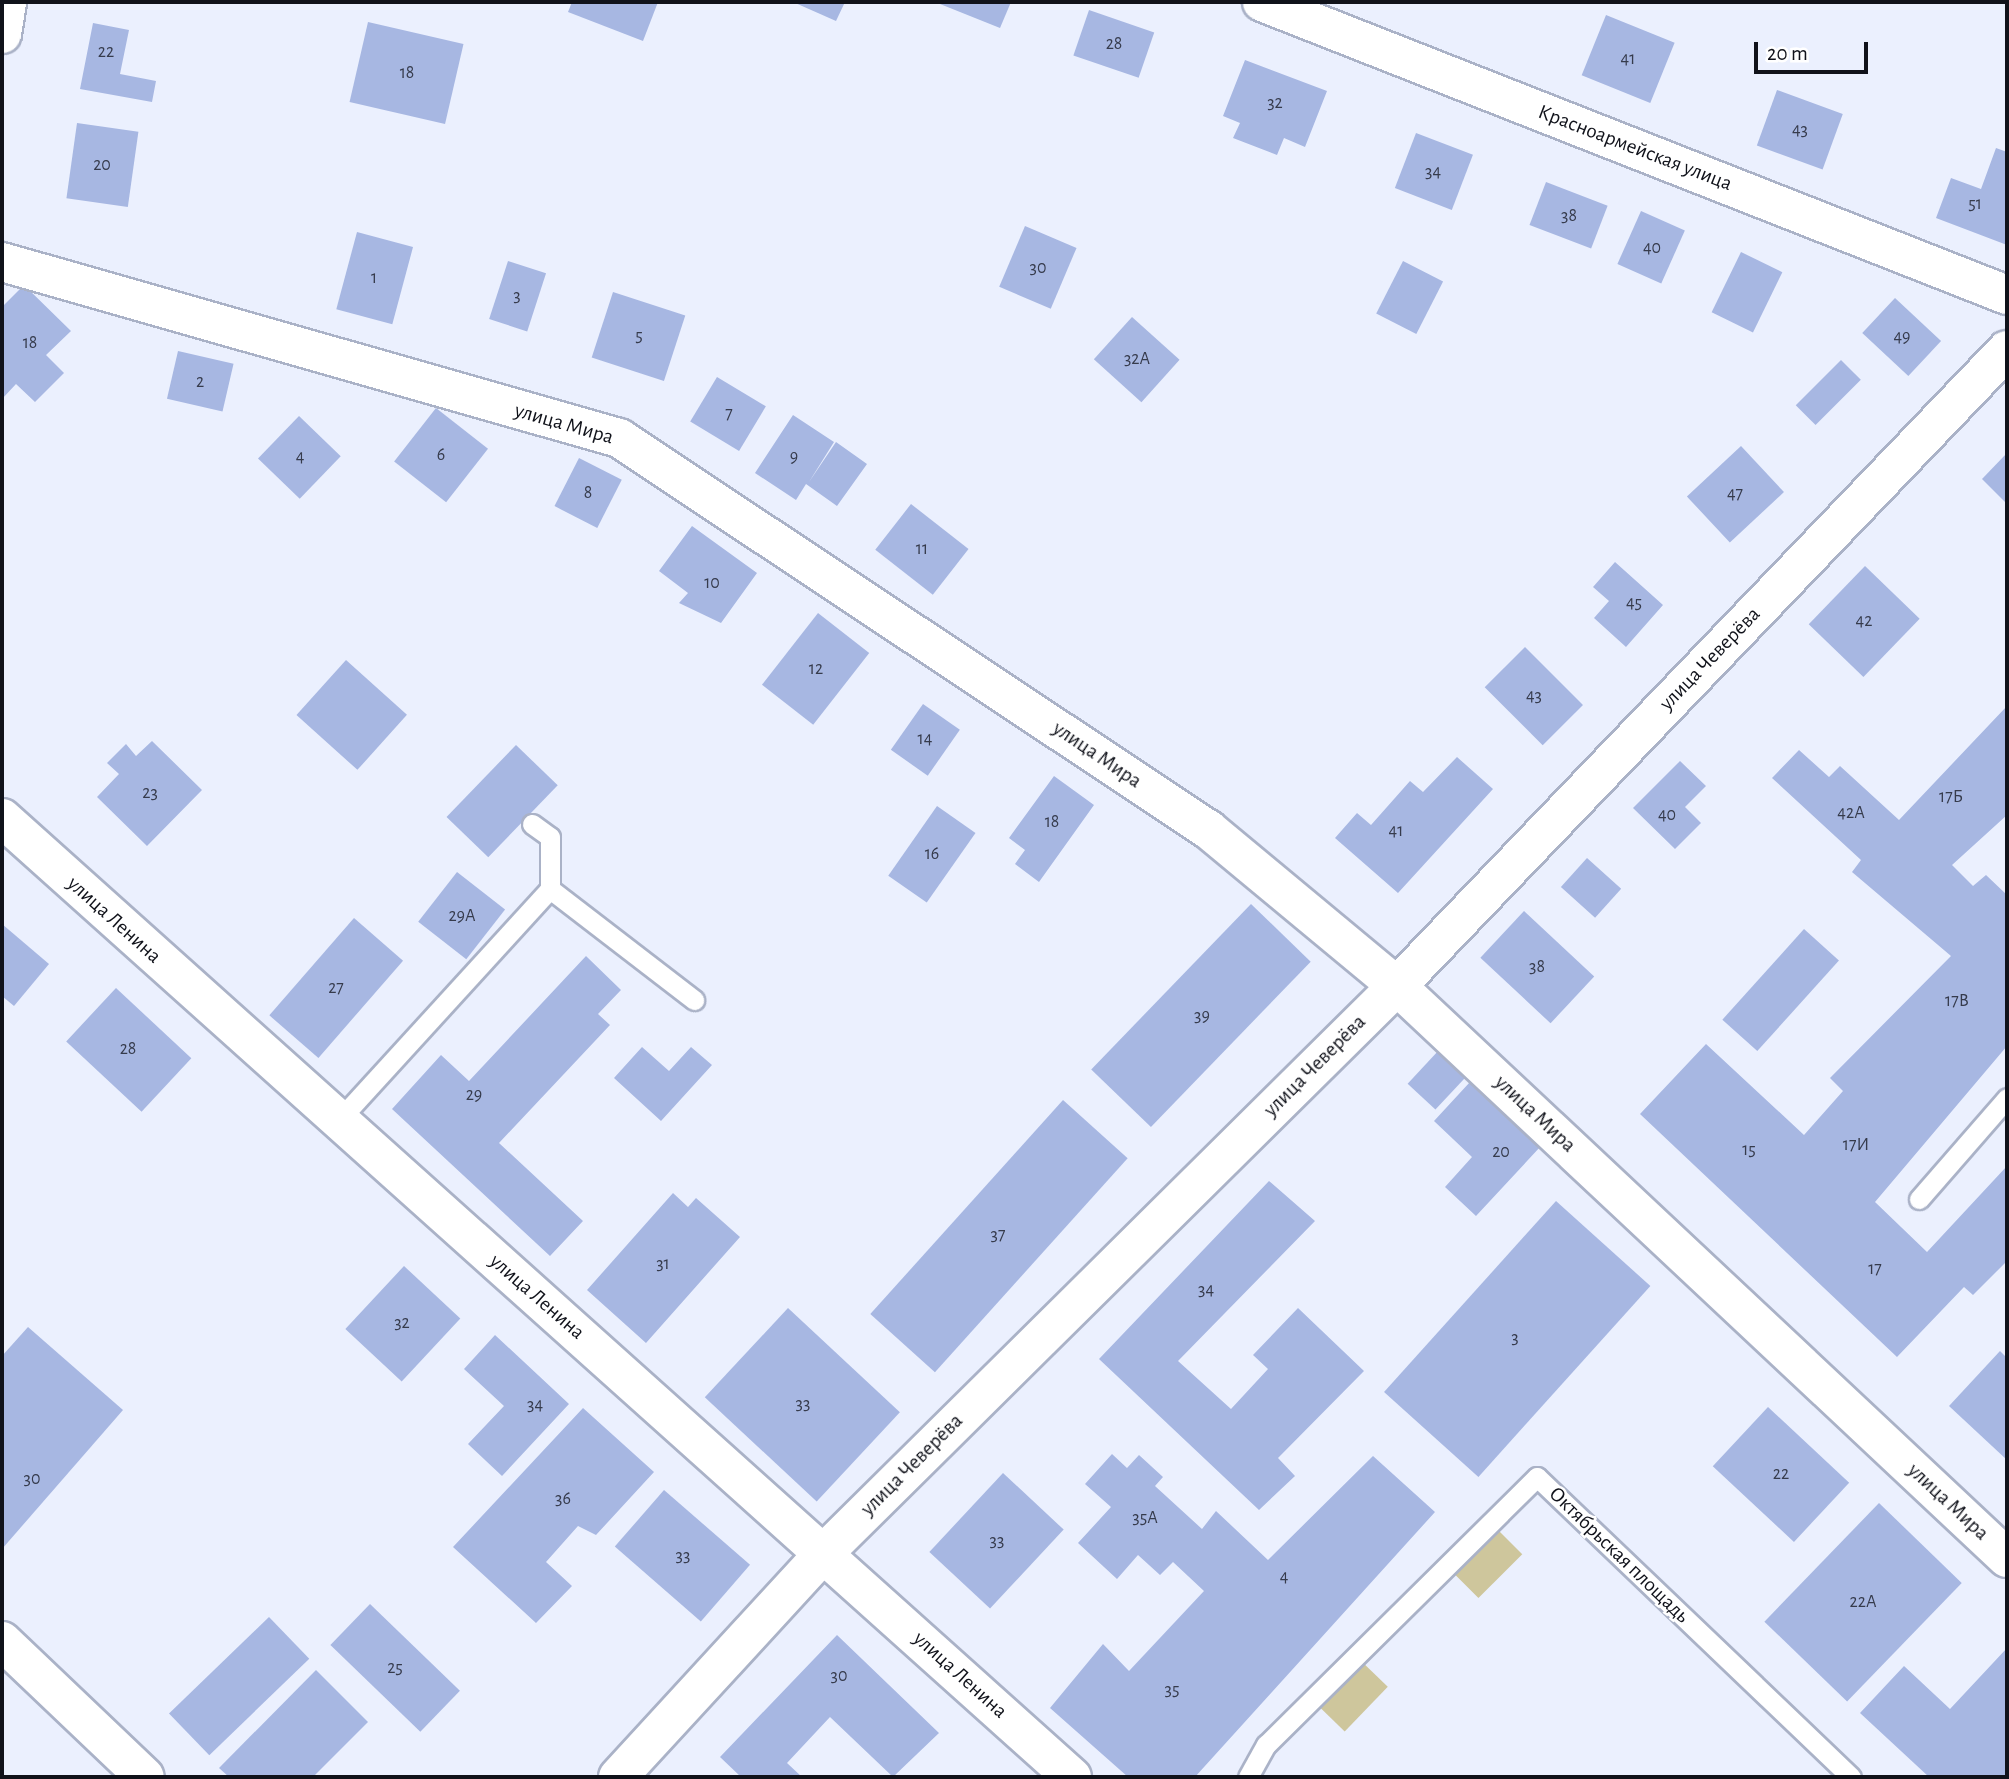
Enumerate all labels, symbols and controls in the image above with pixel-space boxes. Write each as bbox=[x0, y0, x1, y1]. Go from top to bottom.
scale bar bbox=[1757, 28, 1871, 72]
house number: 28 bbox=[1106, 33, 1122, 55]
house number: 22 bbox=[98, 41, 114, 63]
text: 20 m bbox=[1767, 43, 1808, 64]
house number: 41 bbox=[1621, 48, 1635, 70]
house number: 18 bbox=[400, 62, 414, 84]
house number: 32 bbox=[1267, 92, 1283, 114]
street label: Красноармейская улица bbox=[1534, 99, 1736, 197]
house number: 43 bbox=[1792, 119, 1808, 141]
house number: 20 bbox=[93, 154, 111, 176]
house number: 34 bbox=[1425, 161, 1441, 183]
house number: 51 bbox=[1968, 193, 1982, 215]
house number: 38 bbox=[1561, 205, 1577, 227]
house number: 40 bbox=[1643, 237, 1661, 259]
house number: 30 bbox=[1030, 257, 1046, 279]
house number: 1 bbox=[371, 267, 377, 289]
house number: 3 bbox=[513, 285, 521, 307]
house number: 5 bbox=[635, 325, 643, 347]
house number: 49 bbox=[1893, 326, 1911, 348]
house number: 18 bbox=[23, 332, 37, 354]
house number: 32А bbox=[1124, 348, 1150, 370]
house number: 2 bbox=[196, 371, 204, 393]
street label: улица Мира bbox=[512, 398, 616, 450]
house number: 7 bbox=[725, 403, 733, 425]
house number: 6 bbox=[437, 444, 445, 466]
house number: 4 bbox=[296, 446, 304, 468]
house number: 9 bbox=[790, 446, 798, 468]
house number: 8 bbox=[584, 482, 592, 504]
house number: 47 bbox=[1727, 483, 1743, 505]
house number: 11 bbox=[916, 538, 928, 560]
house number: 10 bbox=[704, 572, 720, 594]
house number: 45 bbox=[1626, 592, 1642, 614]
street label: улица Чеверёва bbox=[1654, 602, 1766, 716]
house number: 42 bbox=[1856, 610, 1872, 632]
house number: 12 bbox=[809, 658, 823, 680]
house number: 43 bbox=[1526, 685, 1542, 707]
street label: улица Мира bbox=[1048, 716, 1146, 794]
house number: 14 bbox=[918, 728, 932, 750]
house number: 23 bbox=[142, 782, 158, 804]
house number: 17Б bbox=[1939, 786, 1963, 808]
house number: 42А bbox=[1837, 802, 1865, 824]
house number: 40 bbox=[1658, 804, 1676, 826]
house number: 18 bbox=[1045, 811, 1059, 833]
house number: 41 bbox=[1389, 820, 1403, 842]
house number: 16 bbox=[925, 843, 939, 865]
street label: улица Ленина bbox=[62, 871, 166, 969]
house number: 29А bbox=[448, 905, 476, 927]
house number: 38 bbox=[1529, 956, 1545, 978]
house number: 27 bbox=[328, 977, 344, 999]
house number: 17В bbox=[1945, 990, 1969, 1012]
house number: 39 bbox=[1194, 1005, 1210, 1027]
street label: улица Чеверёва bbox=[1259, 1010, 1371, 1122]
house number: 28 bbox=[120, 1038, 136, 1060]
street label: улица Мира bbox=[1489, 1070, 1581, 1158]
house number: 29 bbox=[466, 1084, 482, 1106]
house number: 17И bbox=[1843, 1134, 1869, 1156]
house number: 15 bbox=[1742, 1139, 1756, 1161]
house number: 20 bbox=[1492, 1141, 1510, 1163]
house number: 37 bbox=[991, 1224, 1005, 1246]
street label: улица Ленина bbox=[484, 1249, 590, 1345]
house number: 31 bbox=[656, 1253, 670, 1275]
house number: 17 bbox=[1868, 1258, 1882, 1280]
house number: 34 bbox=[1198, 1279, 1214, 1301]
house number: 32 bbox=[394, 1312, 410, 1334]
house number: 3 bbox=[1511, 1327, 1519, 1349]
house number: 33 bbox=[796, 1393, 810, 1415]
house number: 34 bbox=[527, 1394, 543, 1416]
street label: улица Чеверёва bbox=[856, 1409, 968, 1521]
street label: улица Мира bbox=[1902, 1458, 1994, 1546]
house number: 22 bbox=[1773, 1463, 1789, 1485]
house number: 30 bbox=[24, 1468, 40, 1490]
street label: Октябрьская площадь bbox=[1543, 1481, 1695, 1629]
house number: 36 bbox=[555, 1488, 571, 1510]
house number: 35А bbox=[1132, 1507, 1158, 1529]
house number: 33 bbox=[990, 1530, 1004, 1552]
house number: 33 bbox=[676, 1545, 690, 1567]
house number: 4 bbox=[1280, 1566, 1288, 1588]
house number: 22А bbox=[1850, 1591, 1876, 1613]
street label: улица Ленина bbox=[908, 1626, 1012, 1724]
house number: 25 bbox=[387, 1657, 403, 1679]
house number: 30 bbox=[831, 1665, 847, 1687]
house number: 35 bbox=[1165, 1679, 1179, 1701]

